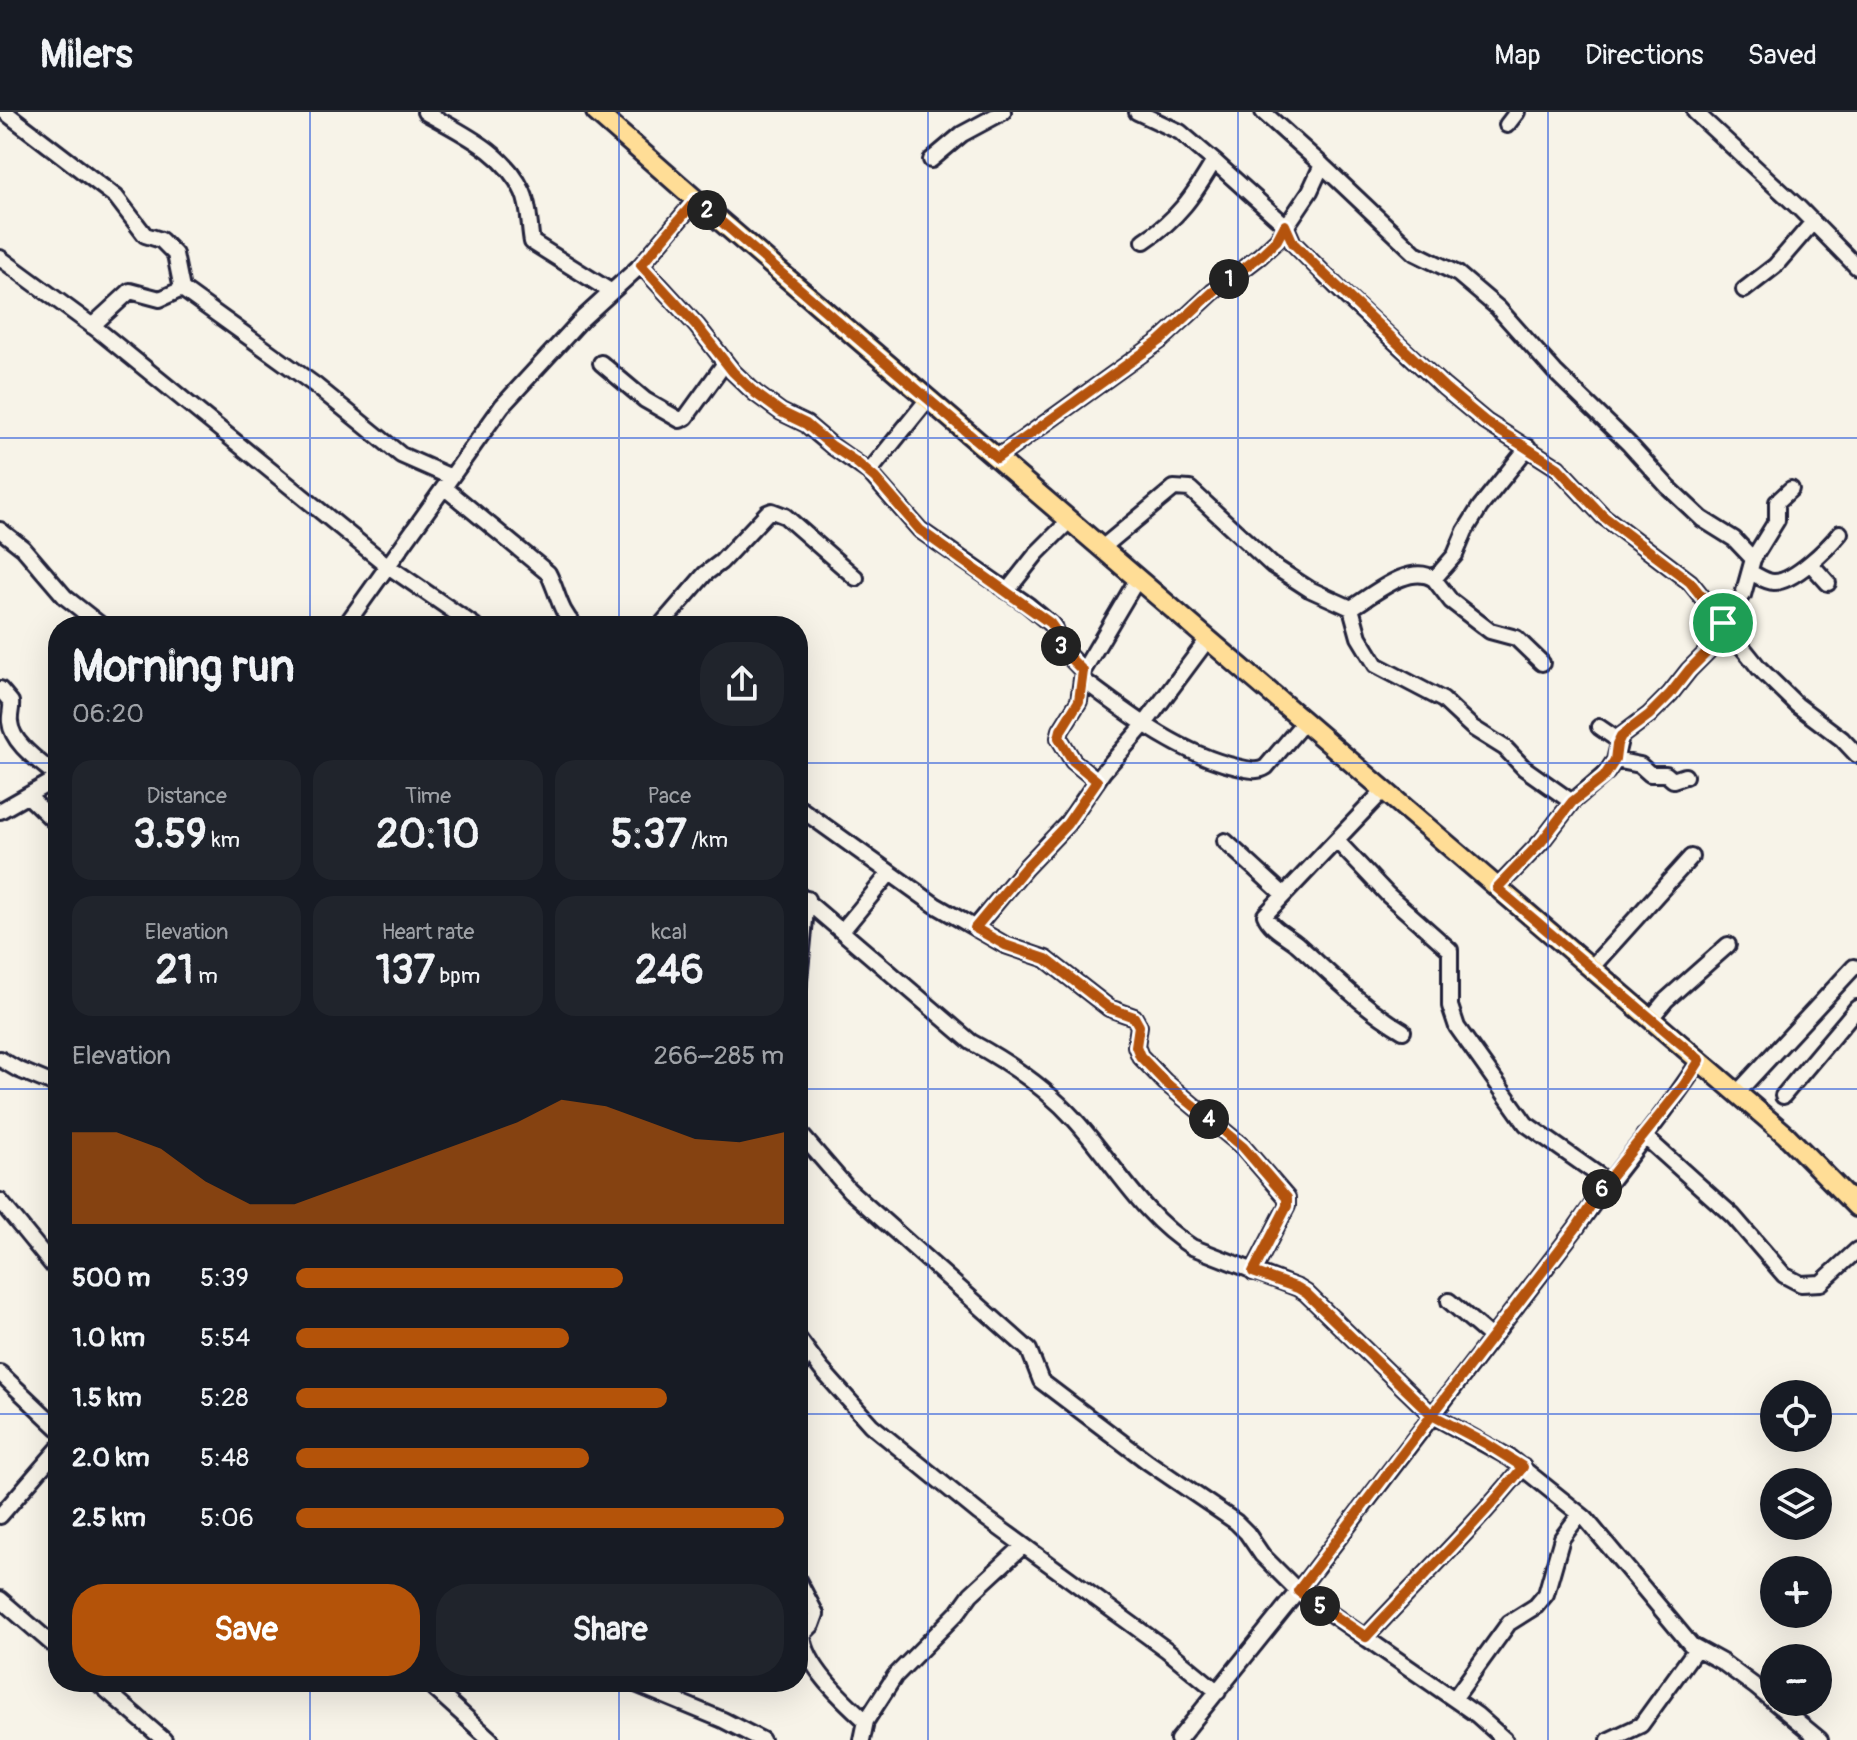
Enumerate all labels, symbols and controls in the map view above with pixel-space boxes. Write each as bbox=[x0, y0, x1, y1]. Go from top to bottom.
text: Milers bbox=[40, 31, 132, 79]
text: Map bbox=[1494, 38, 1541, 73]
text: Directions bbox=[1585, 38, 1704, 73]
text: Saved bbox=[1748, 38, 1817, 73]
pin: 2 bbox=[687, 190, 727, 230]
text: 2 bbox=[701, 196, 713, 224]
pin: 1 bbox=[1209, 259, 1249, 299]
text: 1 bbox=[1225, 265, 1233, 293]
pin bbox=[1689, 589, 1757, 657]
icon: arrive bbox=[1701, 601, 1745, 645]
pin: 3 bbox=[1041, 626, 1081, 666]
text: 3 bbox=[1055, 632, 1067, 660]
text: Morning run bbox=[72, 640, 295, 695]
button: share bbox=[700, 642, 784, 726]
text: 06:20 bbox=[72, 698, 144, 730]
text: Distance bbox=[146, 782, 227, 810]
text: Time bbox=[405, 782, 451, 810]
text: Pace bbox=[648, 782, 691, 810]
text: 3.59 bbox=[133, 810, 207, 859]
text: 20:10 bbox=[376, 810, 480, 859]
text: 5:37 bbox=[611, 810, 687, 859]
text: km bbox=[207, 826, 240, 854]
text: /km bbox=[687, 826, 728, 854]
text: Elevation bbox=[145, 918, 229, 946]
text: Heart rate bbox=[382, 918, 474, 946]
text: kcal bbox=[651, 918, 687, 946]
text: 21 bbox=[156, 946, 194, 995]
text: 137 bbox=[376, 946, 435, 995]
text: 246 bbox=[635, 946, 704, 995]
text: m bbox=[194, 962, 218, 990]
text: bpm bbox=[435, 962, 480, 990]
text: Elevation bbox=[72, 1040, 171, 1072]
text: 266–285 m bbox=[653, 1040, 784, 1072]
pin: 4 bbox=[1189, 1099, 1229, 1139]
text: 4 bbox=[1203, 1105, 1215, 1133]
pin: 6 bbox=[1582, 1169, 1622, 1209]
text: 6 bbox=[1596, 1175, 1608, 1203]
text: 500 m bbox=[72, 1262, 150, 1294]
text: 5:39 bbox=[200, 1262, 249, 1294]
text: 1.0 km bbox=[72, 1322, 145, 1354]
text: 5:54 bbox=[200, 1322, 250, 1354]
map controls bbox=[1760, 1380, 1832, 1716]
button: locate bbox=[1760, 1380, 1832, 1452]
text: 1.5 km bbox=[72, 1382, 142, 1414]
text: 5:28 bbox=[200, 1382, 249, 1414]
text: 2.0 km bbox=[72, 1442, 150, 1474]
text: 5:48 bbox=[200, 1442, 249, 1474]
button: layers bbox=[1760, 1468, 1832, 1540]
text: 2.5 km bbox=[72, 1502, 146, 1534]
text: 5:06 bbox=[200, 1502, 254, 1534]
button: + bbox=[1760, 1556, 1832, 1628]
button: Save bbox=[72, 1584, 420, 1676]
button: Share bbox=[436, 1584, 784, 1676]
pin: 5 bbox=[1300, 1586, 1340, 1626]
text: 5 bbox=[1314, 1592, 1326, 1620]
button: − bbox=[1760, 1644, 1832, 1716]

